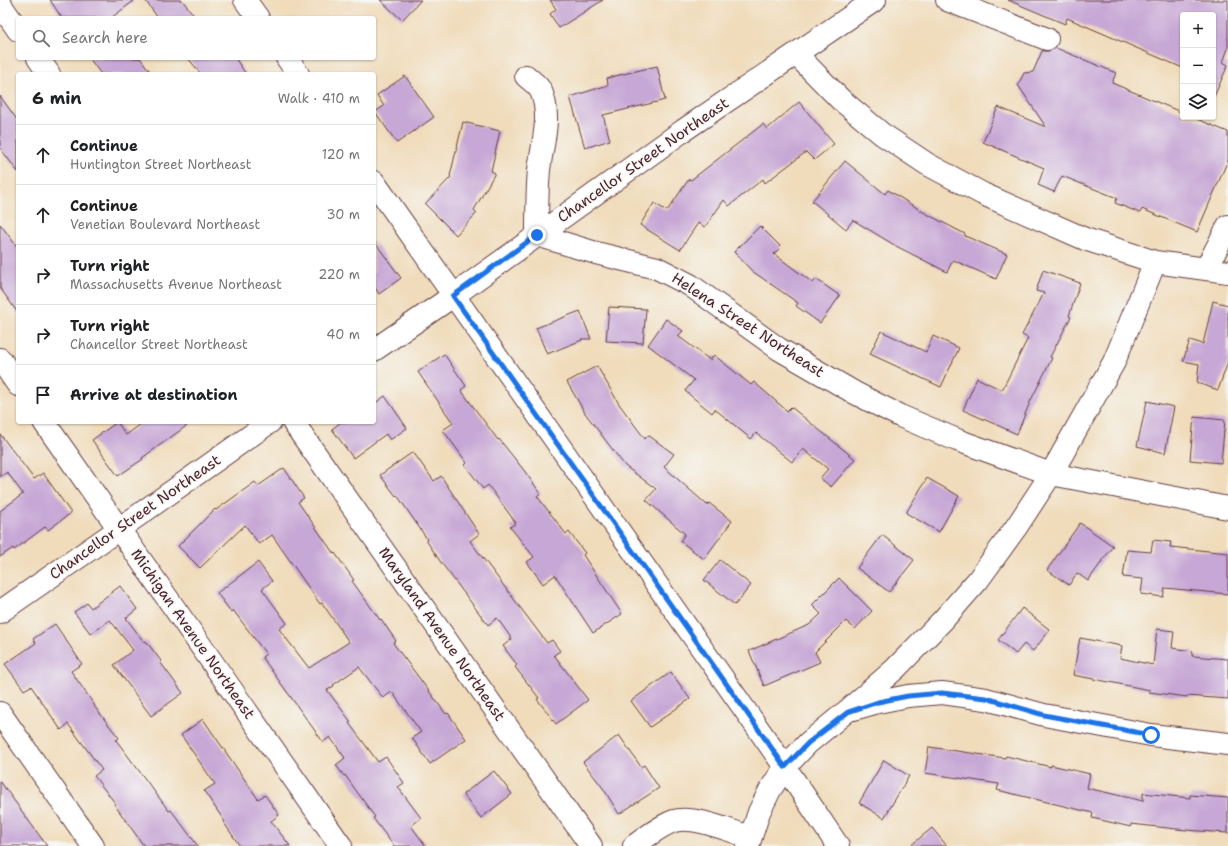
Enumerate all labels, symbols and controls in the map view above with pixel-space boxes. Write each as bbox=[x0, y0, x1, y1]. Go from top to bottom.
map controls bbox=[1180, 12, 1216, 120]
button: + bbox=[1180, 12, 1216, 48]
search box bbox=[16, 16, 376, 60]
icon: search bbox=[30, 27, 52, 49]
text: Search here bbox=[62, 28, 148, 48]
button: − bbox=[1180, 48, 1216, 84]
button: layers bbox=[1180, 84, 1216, 120]
text: 6 min bbox=[32, 87, 82, 109]
text: Walk · 410 m bbox=[278, 90, 360, 107]
street label: Chancellor Street Northeast bbox=[553, 93, 733, 227]
text: Continue bbox=[70, 136, 138, 156]
icon: ahead bbox=[32, 144, 54, 166]
text: 120 m bbox=[322, 146, 360, 163]
text: Huntington Street Northeast bbox=[70, 156, 251, 173]
text: Continue bbox=[70, 196, 138, 216]
icon: ahead bbox=[32, 204, 54, 226]
text: 30 m bbox=[326, 206, 360, 223]
text: Venetian Boulevard Northeast bbox=[70, 216, 260, 233]
route end bbox=[528, 226, 546, 244]
text: Turn right bbox=[70, 256, 150, 276]
icon: right bbox=[32, 264, 54, 286]
text: 220 m bbox=[318, 266, 360, 283]
street label: Helena Street Northeast bbox=[668, 268, 828, 382]
text: Massachusetts Avenue Northeast bbox=[70, 276, 282, 293]
text: Turn right bbox=[70, 316, 150, 336]
icon: right bbox=[32, 324, 54, 346]
text: 40 m bbox=[326, 326, 360, 343]
text: Chancellor Street Northeast bbox=[70, 336, 248, 353]
icon: arrive bbox=[32, 384, 54, 406]
text: Arrive at destination bbox=[70, 385, 238, 405]
street label: Chancellor Street Northeast bbox=[45, 450, 225, 584]
street label: Maryland Avenue Northeast bbox=[374, 543, 510, 725]
street label: Michigan Avenue Northeast bbox=[126, 545, 260, 723]
route start bbox=[1142, 726, 1160, 744]

